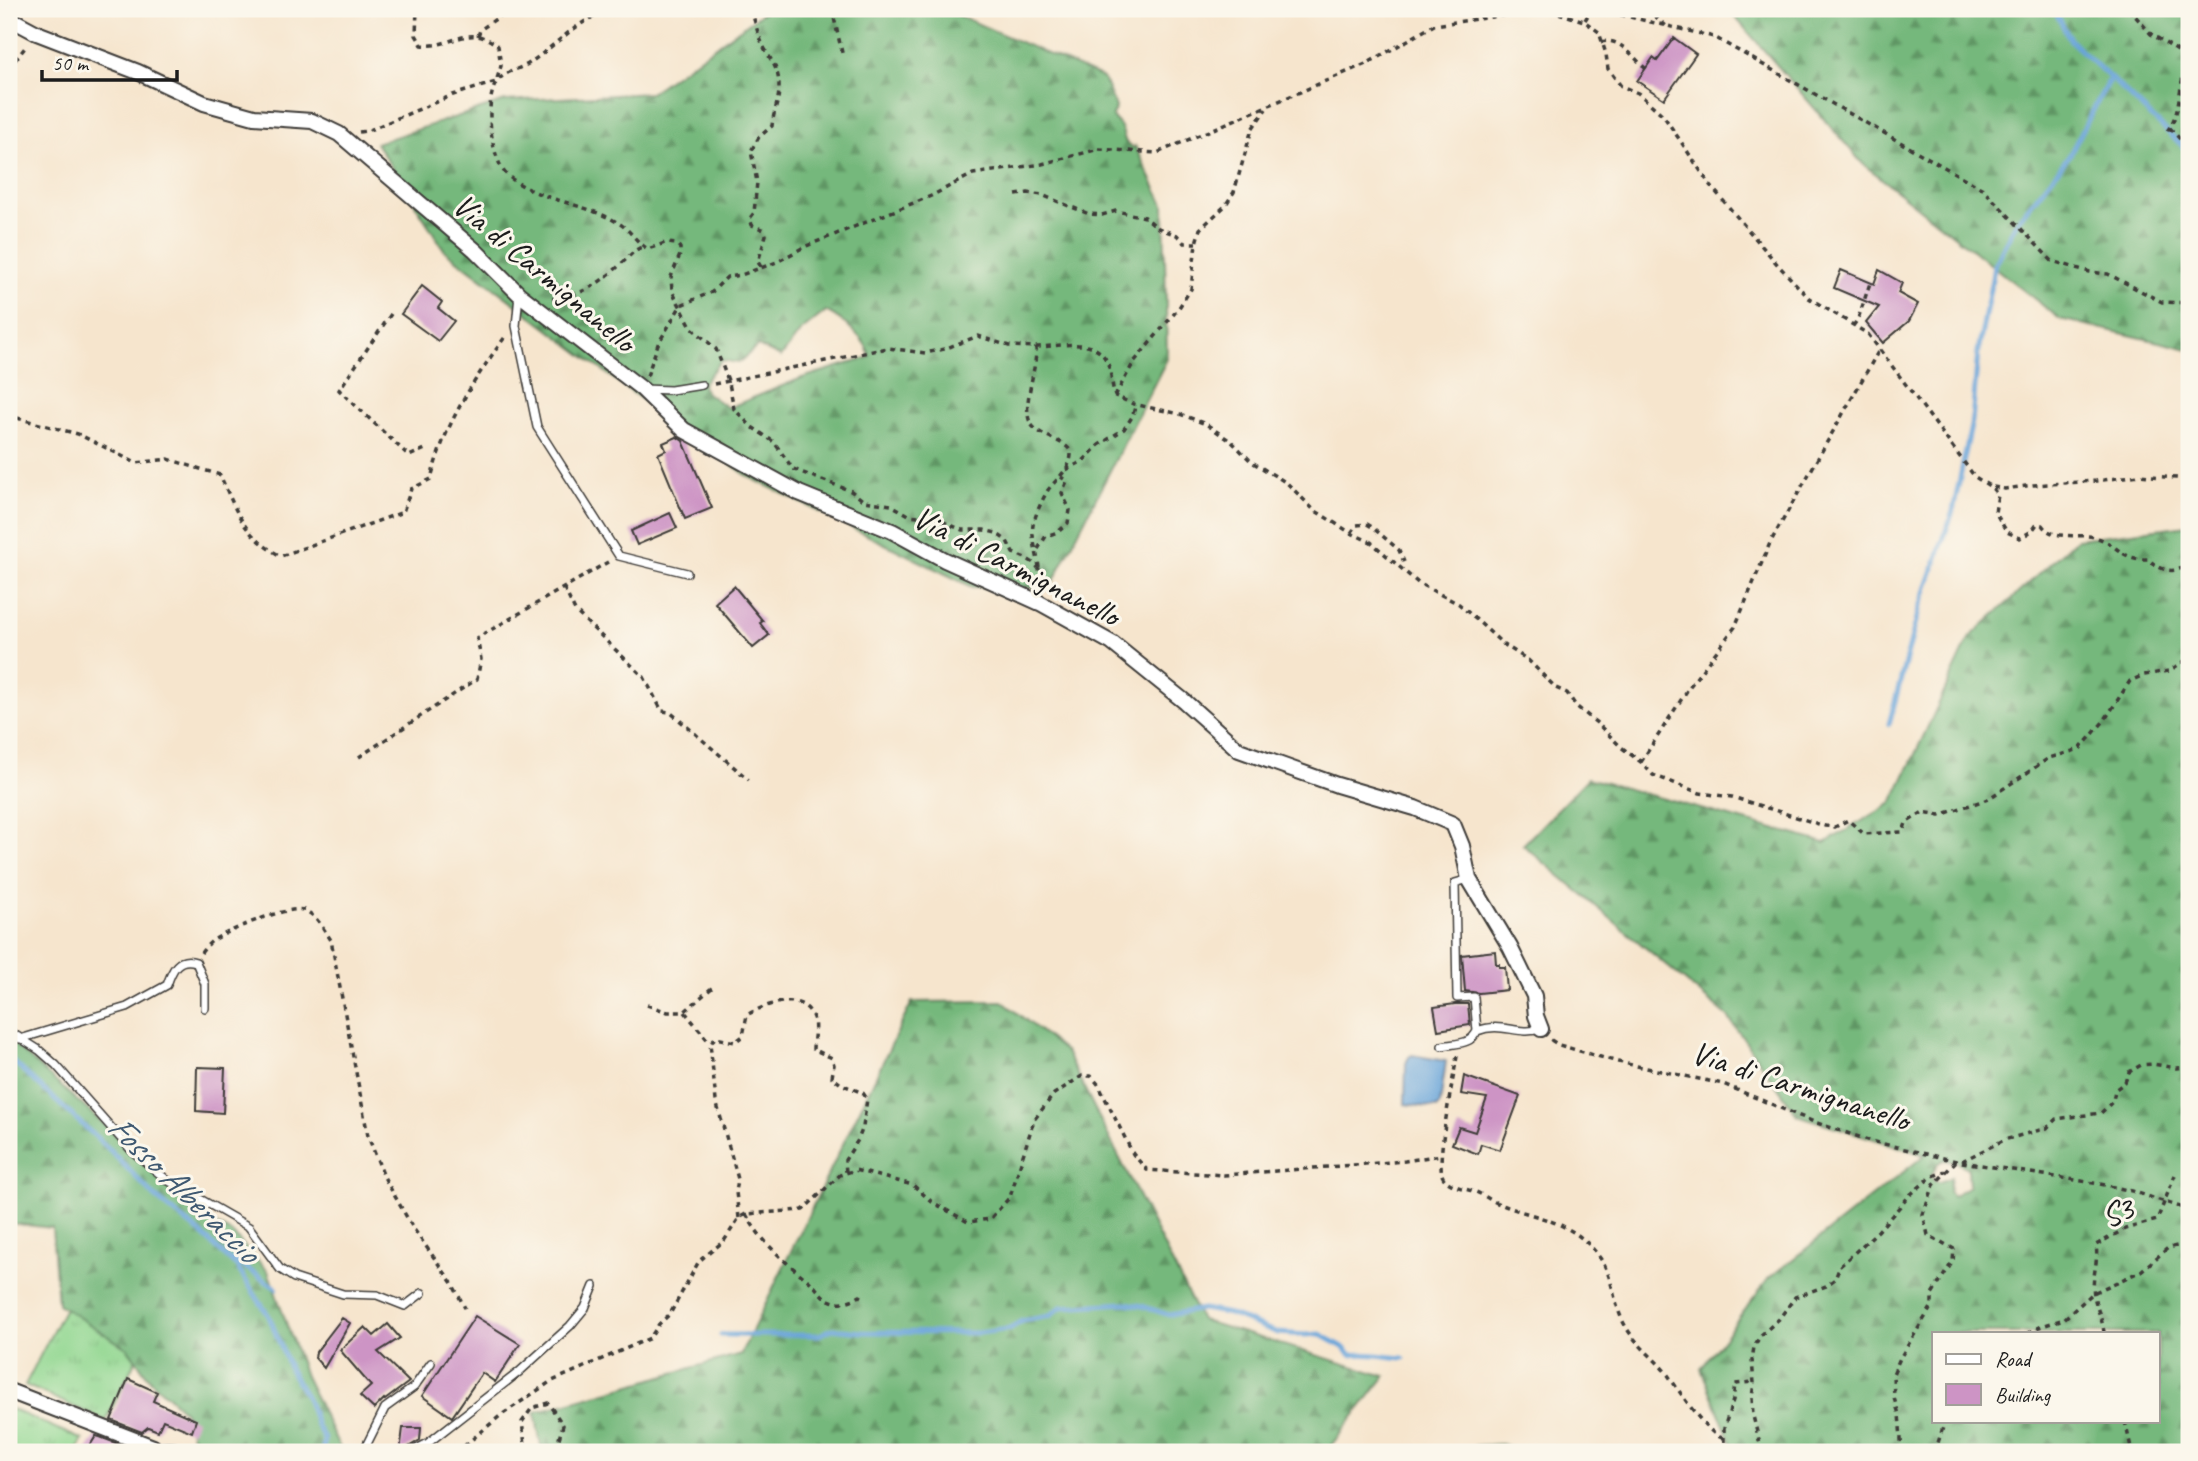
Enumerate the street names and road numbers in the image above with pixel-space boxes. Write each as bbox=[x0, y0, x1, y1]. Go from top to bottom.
street label: Via di Carmignanello bbox=[444, 184, 647, 364]
street label: Via di Carmignanello bbox=[906, 496, 1130, 637]
street label: Via di Carmignanello bbox=[1687, 1031, 1918, 1142]
street label: S3 bbox=[2095, 1186, 2142, 1237]

